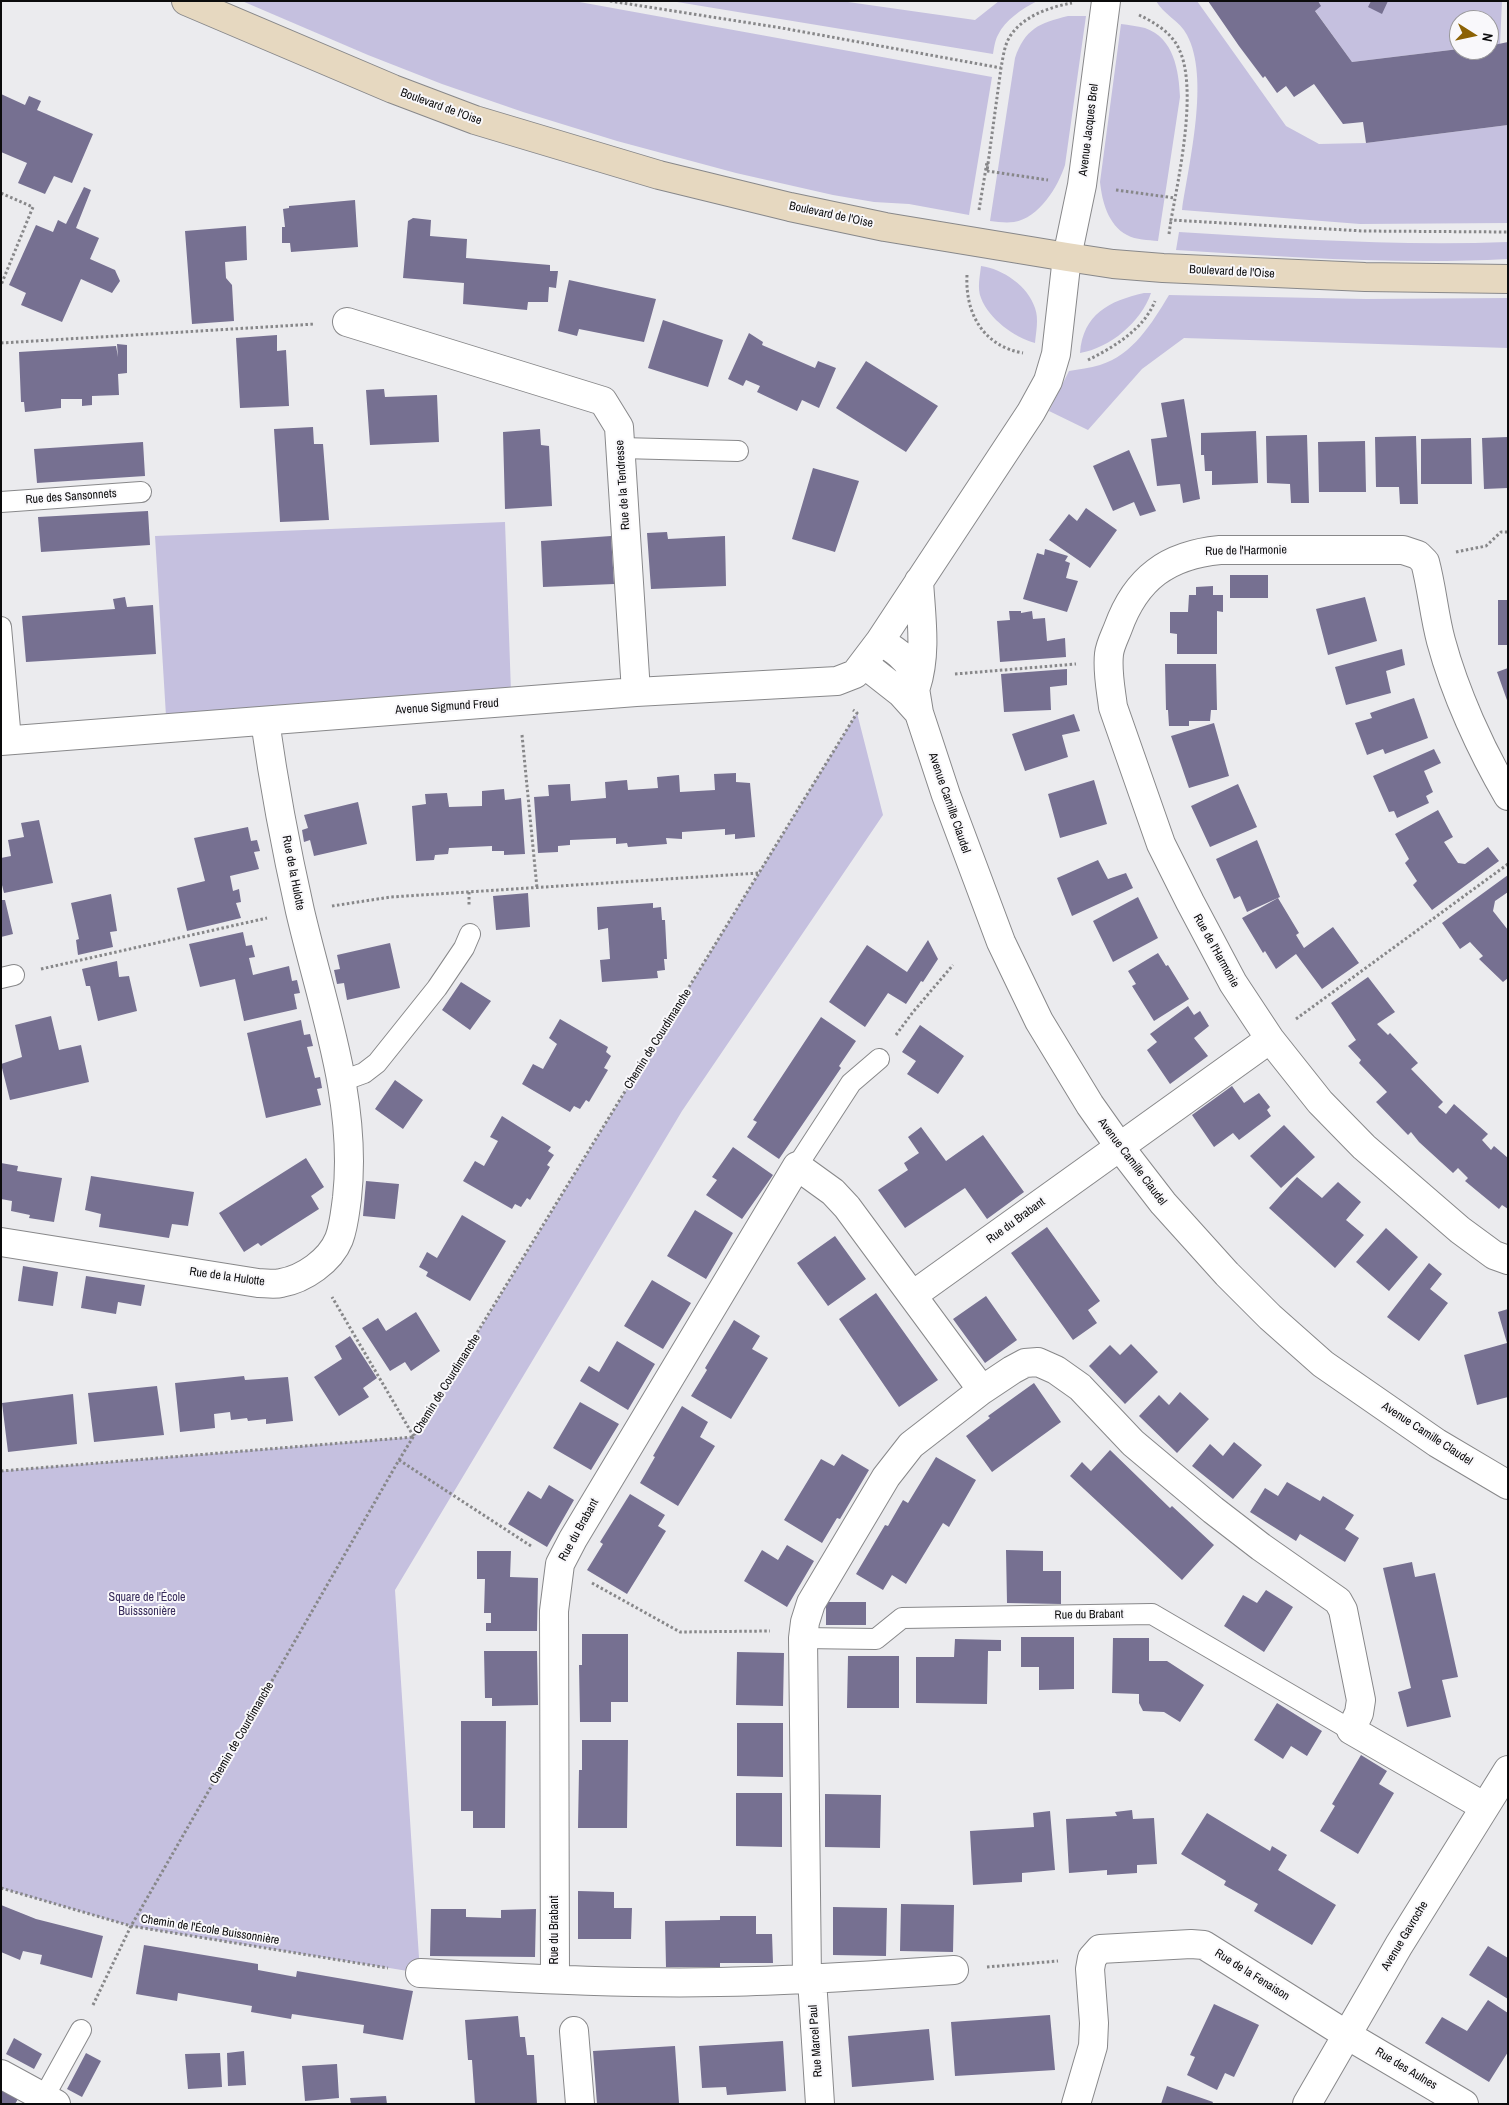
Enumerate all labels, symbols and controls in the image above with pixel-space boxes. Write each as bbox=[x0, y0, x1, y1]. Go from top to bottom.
north arrow bbox=[1449, 10, 1499, 60]
text: N bbox=[1478, 32, 1497, 43]
street label: Avenue Jacques Brel bbox=[1076, 83, 1102, 177]
street label: Boulevard de l'Oise bbox=[398, 86, 484, 128]
street label: Boulevard de l'Oise bbox=[788, 199, 874, 231]
street label: Boulevard de l'Oise bbox=[1189, 263, 1275, 281]
street label: Rue de la Tendresse bbox=[613, 439, 633, 531]
street label: Rue des Sansonnets bbox=[25, 487, 117, 507]
street label: Rue de l'Harmonie bbox=[1205, 543, 1287, 559]
street label: Avenue Sigmund Freud bbox=[395, 696, 499, 718]
street label: Avenue Camille Claudel bbox=[925, 751, 973, 855]
street label: Rue de la Hulotte bbox=[279, 834, 307, 912]
street label: Rue de l'Harmonie bbox=[1190, 912, 1242, 990]
street label: Chemin de Courdimanche bbox=[621, 986, 695, 1092]
street label: Avenue Camille Claudel bbox=[1095, 1116, 1169, 1208]
street label: Rue du Brabant bbox=[984, 1195, 1048, 1247]
street label: Rue de la Hulotte bbox=[188, 1265, 266, 1289]
street label: Chemin de Courdimanche bbox=[410, 1331, 484, 1437]
street label: Avenue Camille Claudel bbox=[1379, 1399, 1475, 1469]
street label: Rue du Brabant bbox=[556, 1496, 602, 1564]
park label: Square de l'École Buisssonière bbox=[109, 1591, 185, 1619]
street label: Rue du Brabant bbox=[1054, 1607, 1124, 1623]
street label: Chemin de Courdimanche bbox=[207, 1679, 277, 1787]
street label: Rue du Brabant bbox=[548, 1896, 562, 1964]
street label: Avenue Gavroche bbox=[1379, 1899, 1431, 1973]
street label: Chemin de l'École Buissonnière bbox=[140, 1912, 280, 1948]
street label: Rue de la Fenaison bbox=[1212, 1946, 1292, 2004]
street label: Rue Marcel Paul bbox=[806, 2004, 826, 2078]
street label: Rue des Aulnes bbox=[1373, 2045, 1439, 2093]

